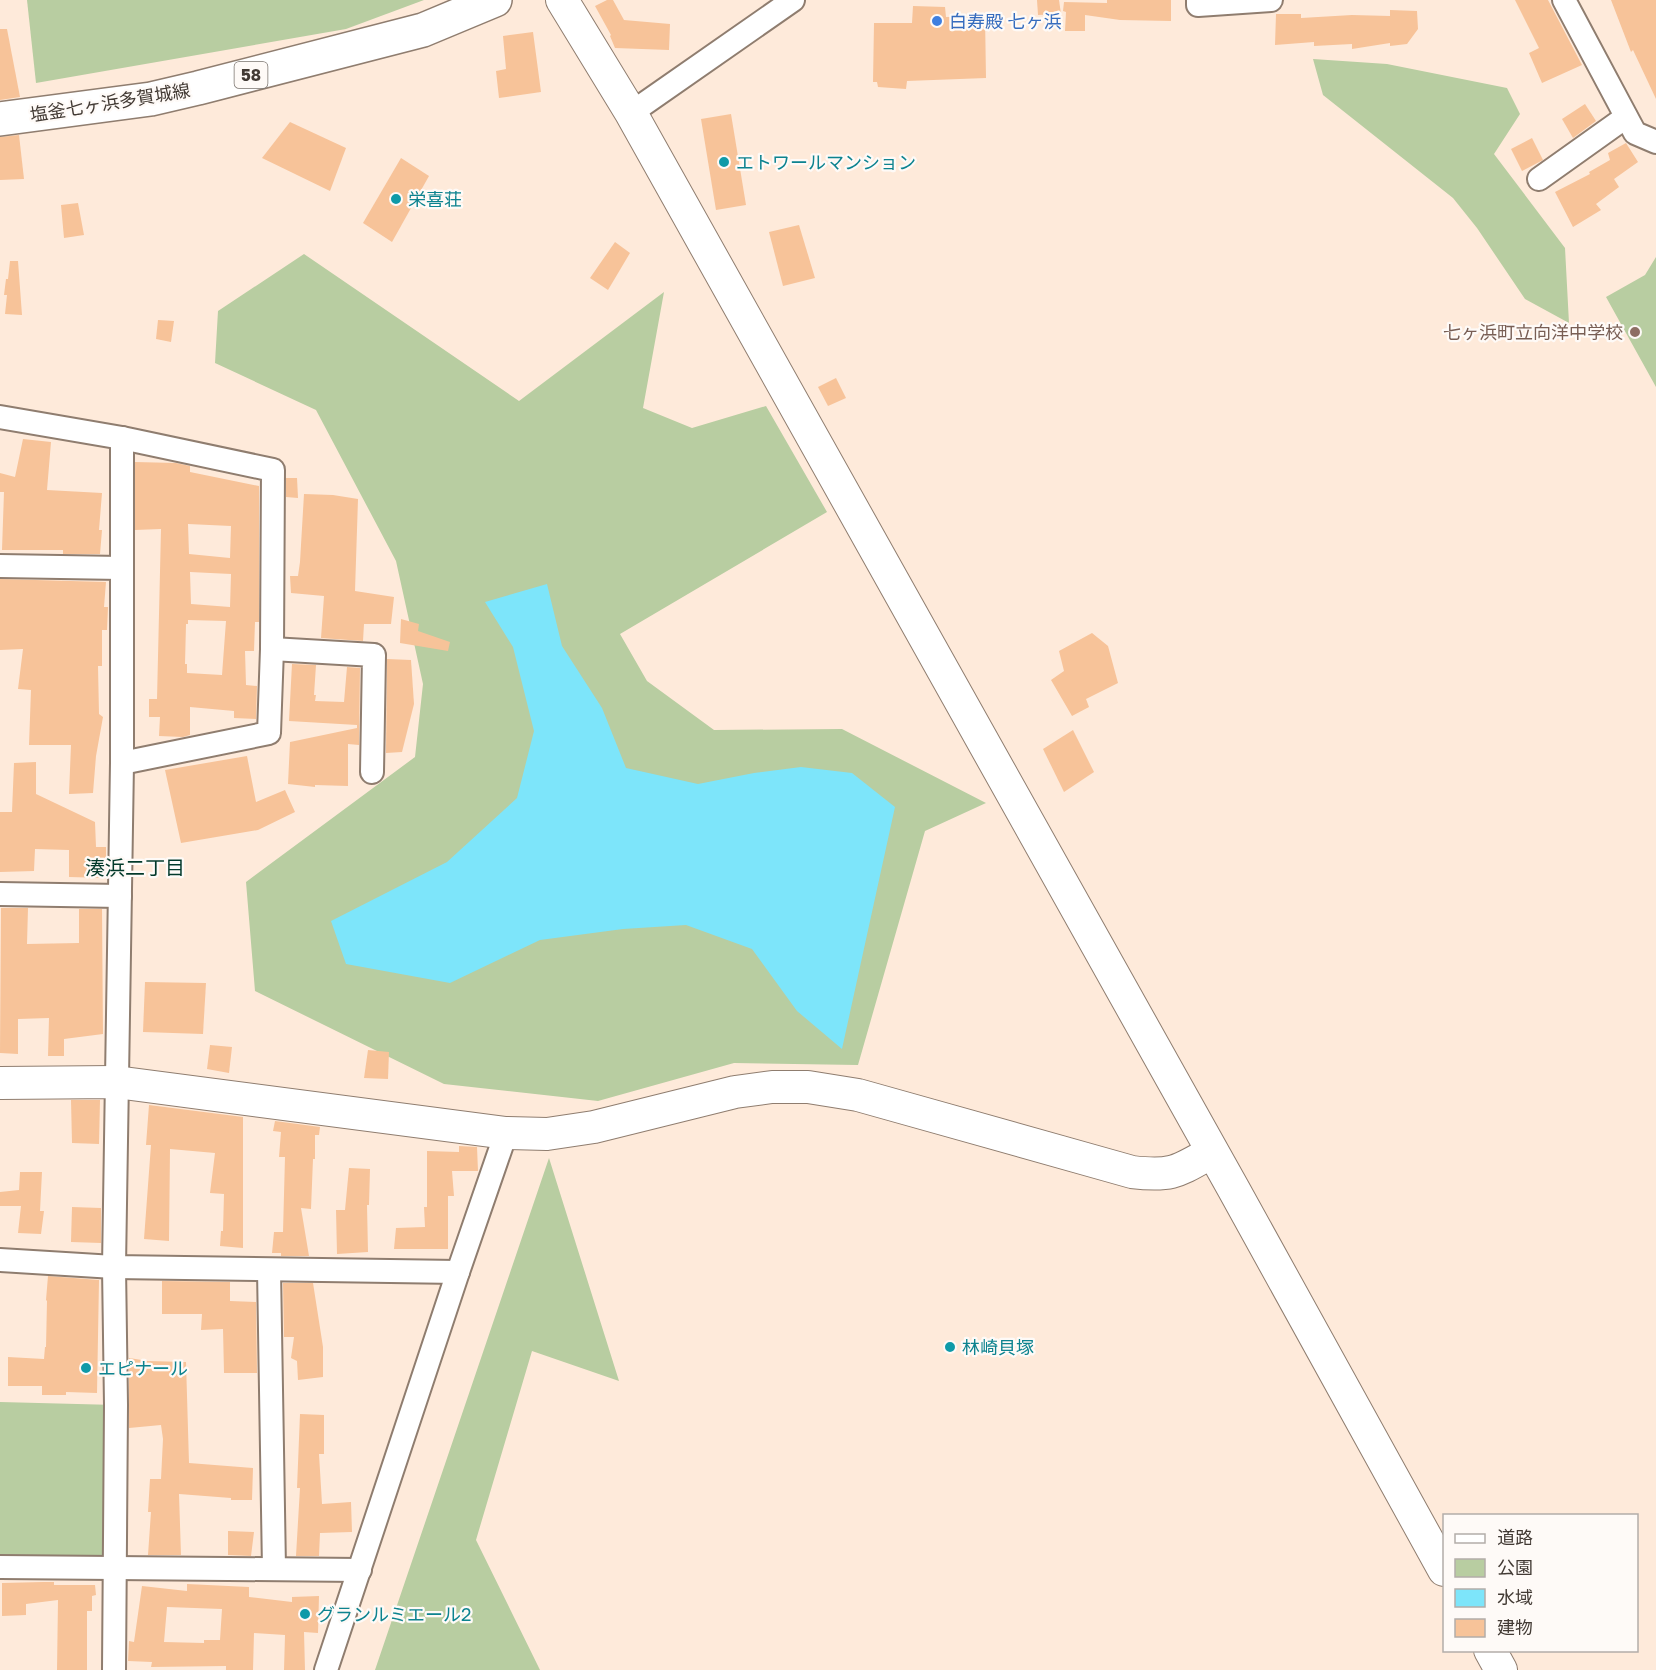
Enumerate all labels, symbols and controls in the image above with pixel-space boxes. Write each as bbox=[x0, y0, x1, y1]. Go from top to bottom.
place label: 白寿殿 七ヶ浜 bbox=[949, 10, 1062, 32]
marker: 白寿殿 七ヶ浜 bbox=[930, 14, 944, 28]
road number: 58 bbox=[234, 62, 268, 88]
street label: 塩釜七ヶ浜多賀城線 bbox=[28, 78, 192, 126]
place label: エトワールマンション bbox=[736, 151, 916, 173]
marker: エトワールマンション bbox=[717, 155, 731, 169]
place label: 栄喜荘 bbox=[408, 188, 462, 210]
marker: 栄喜荘 bbox=[389, 192, 403, 206]
place label: 七ヶ浜町立向洋中学校 bbox=[1443, 321, 1623, 343]
marker: 七ヶ浜町立向洋中学校 bbox=[1628, 325, 1642, 339]
district label: 湊浜二丁目 bbox=[85, 855, 185, 879]
place label: 林崎貝塚 bbox=[962, 1336, 1034, 1358]
marker: 林崎貝塚 bbox=[943, 1340, 957, 1354]
place label: エピナール bbox=[98, 1357, 188, 1379]
marker: エピナール bbox=[79, 1361, 93, 1375]
legend bbox=[1443, 1514, 1638, 1652]
text: 道路 bbox=[1497, 1526, 1533, 1548]
text: 公園 bbox=[1497, 1556, 1533, 1578]
text: 水域 bbox=[1497, 1586, 1533, 1608]
place label: グランルミエール2 bbox=[317, 1603, 471, 1625]
marker: グランルミエール2 bbox=[298, 1607, 312, 1621]
text: 建物 bbox=[1497, 1616, 1533, 1638]

